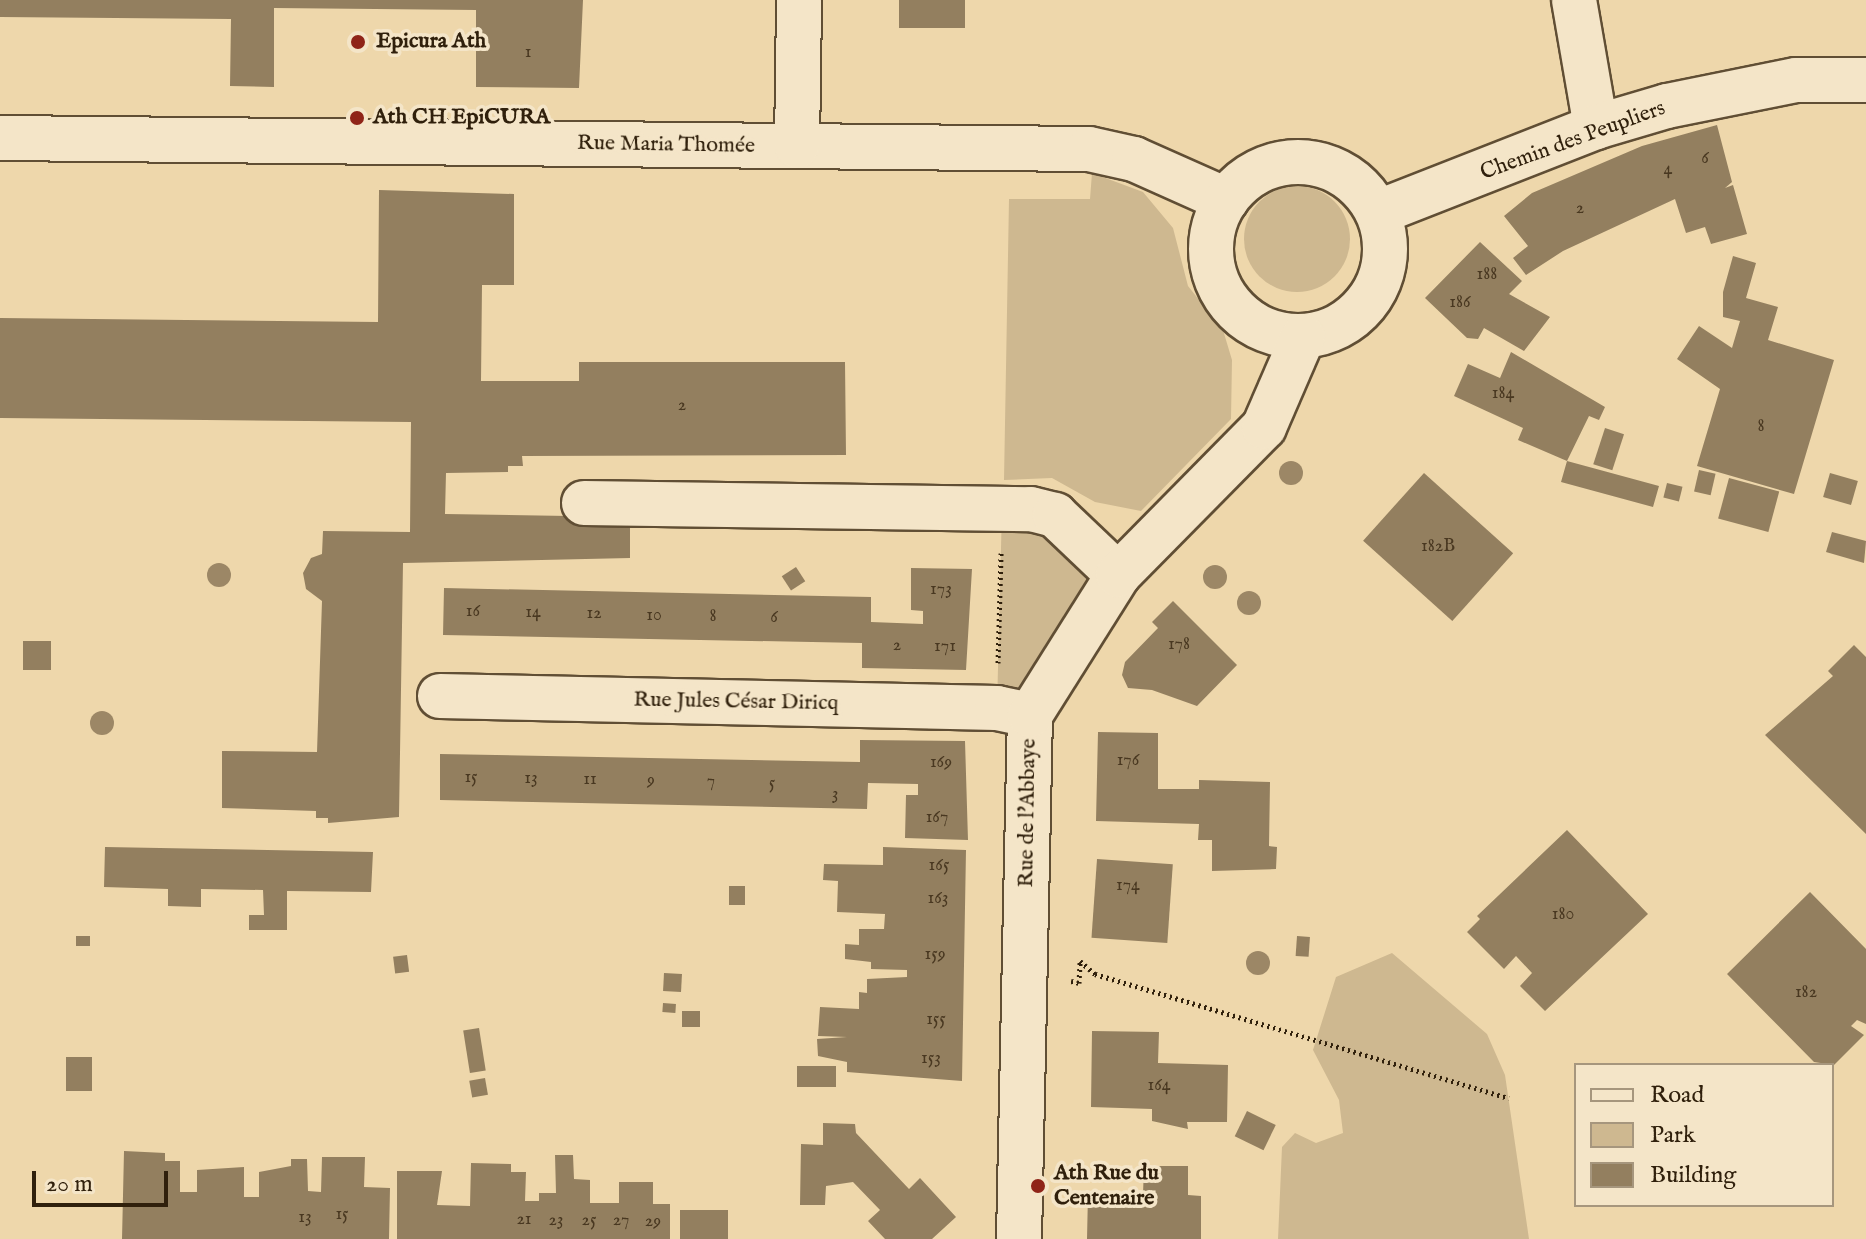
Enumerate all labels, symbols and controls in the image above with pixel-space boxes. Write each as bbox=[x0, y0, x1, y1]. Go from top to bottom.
place label: Epicura Ath bbox=[376, 29, 486, 55]
marker: Epicura Ath bbox=[347, 31, 369, 53]
house number: 1 bbox=[525, 42, 531, 64]
street label: Chemin des Peupliers bbox=[1477, 95, 1669, 187]
place label: Ath CH EpiCURA bbox=[373, 105, 550, 131]
marker: Ath CH EpiCURA bbox=[348, 109, 366, 127]
street label: Rue Maria Thomée bbox=[577, 130, 755, 160]
house number: 6 bbox=[1701, 148, 1709, 170]
house number: 4 bbox=[1664, 159, 1672, 181]
house number: 2 bbox=[1576, 198, 1584, 220]
house number: 188 bbox=[1477, 264, 1497, 286]
house number: 186 bbox=[1449, 292, 1471, 314]
house number: 184 bbox=[1492, 383, 1514, 405]
house number: 2 bbox=[678, 395, 686, 417]
house number: 8 bbox=[1757, 416, 1765, 438]
house number: 182B bbox=[1421, 536, 1455, 558]
house number: 173 bbox=[930, 579, 952, 601]
house number: 16 bbox=[466, 601, 480, 623]
house number: 14 bbox=[525, 602, 541, 624]
house number: 12 bbox=[586, 603, 602, 625]
house number: 10 bbox=[646, 605, 662, 627]
house number: 8 bbox=[709, 606, 717, 628]
house number: 6 bbox=[770, 607, 778, 629]
house number: 178 bbox=[1168, 634, 1190, 656]
house number: 2 bbox=[893, 635, 901, 657]
house number: 171 bbox=[934, 636, 956, 658]
street label: Rue Jules César Diricq bbox=[633, 687, 839, 717]
street label: Rue de l'Abbaye bbox=[1014, 738, 1042, 888]
house number: 176 bbox=[1117, 750, 1139, 772]
house number: 169 bbox=[930, 752, 952, 774]
house number: 15 bbox=[464, 767, 478, 789]
house number: 13 bbox=[524, 768, 538, 790]
house number: 11 bbox=[583, 769, 597, 791]
house number: 9 bbox=[647, 770, 655, 792]
house number: 7 bbox=[707, 771, 715, 793]
house number: 5 bbox=[769, 773, 775, 795]
house number: 3 bbox=[832, 784, 838, 806]
house number: 167 bbox=[926, 807, 948, 829]
house number: 165 bbox=[929, 855, 949, 877]
house number: 174 bbox=[1116, 875, 1140, 897]
house number: 163 bbox=[927, 888, 949, 910]
house number: 180 bbox=[1552, 904, 1574, 926]
house number: 159 bbox=[924, 944, 946, 966]
house number: 182 bbox=[1795, 982, 1817, 1004]
house number: 155 bbox=[926, 1009, 946, 1031]
house number: 153 bbox=[921, 1048, 941, 1070]
legend bbox=[1574, 1063, 1834, 1207]
house number: 164 bbox=[1147, 1075, 1171, 1097]
text: Road bbox=[1650, 1080, 1704, 1111]
text: Park bbox=[1650, 1120, 1696, 1151]
scale bar bbox=[36, 1155, 172, 1205]
place label: Ath Rue du Centenaire bbox=[1054, 1160, 1159, 1212]
text: Building bbox=[1650, 1160, 1736, 1191]
text: 20 m bbox=[46, 1169, 93, 1200]
marker: Ath Rue du Centenaire bbox=[1029, 1177, 1047, 1195]
house number: 15 bbox=[335, 1204, 349, 1226]
house number: 13 bbox=[298, 1207, 312, 1229]
house number: 21 bbox=[516, 1209, 532, 1231]
house number: 23 bbox=[548, 1210, 564, 1232]
house number: 25 bbox=[582, 1210, 596, 1232]
house number: 27 bbox=[613, 1210, 629, 1232]
house number: 29 bbox=[645, 1211, 661, 1233]

